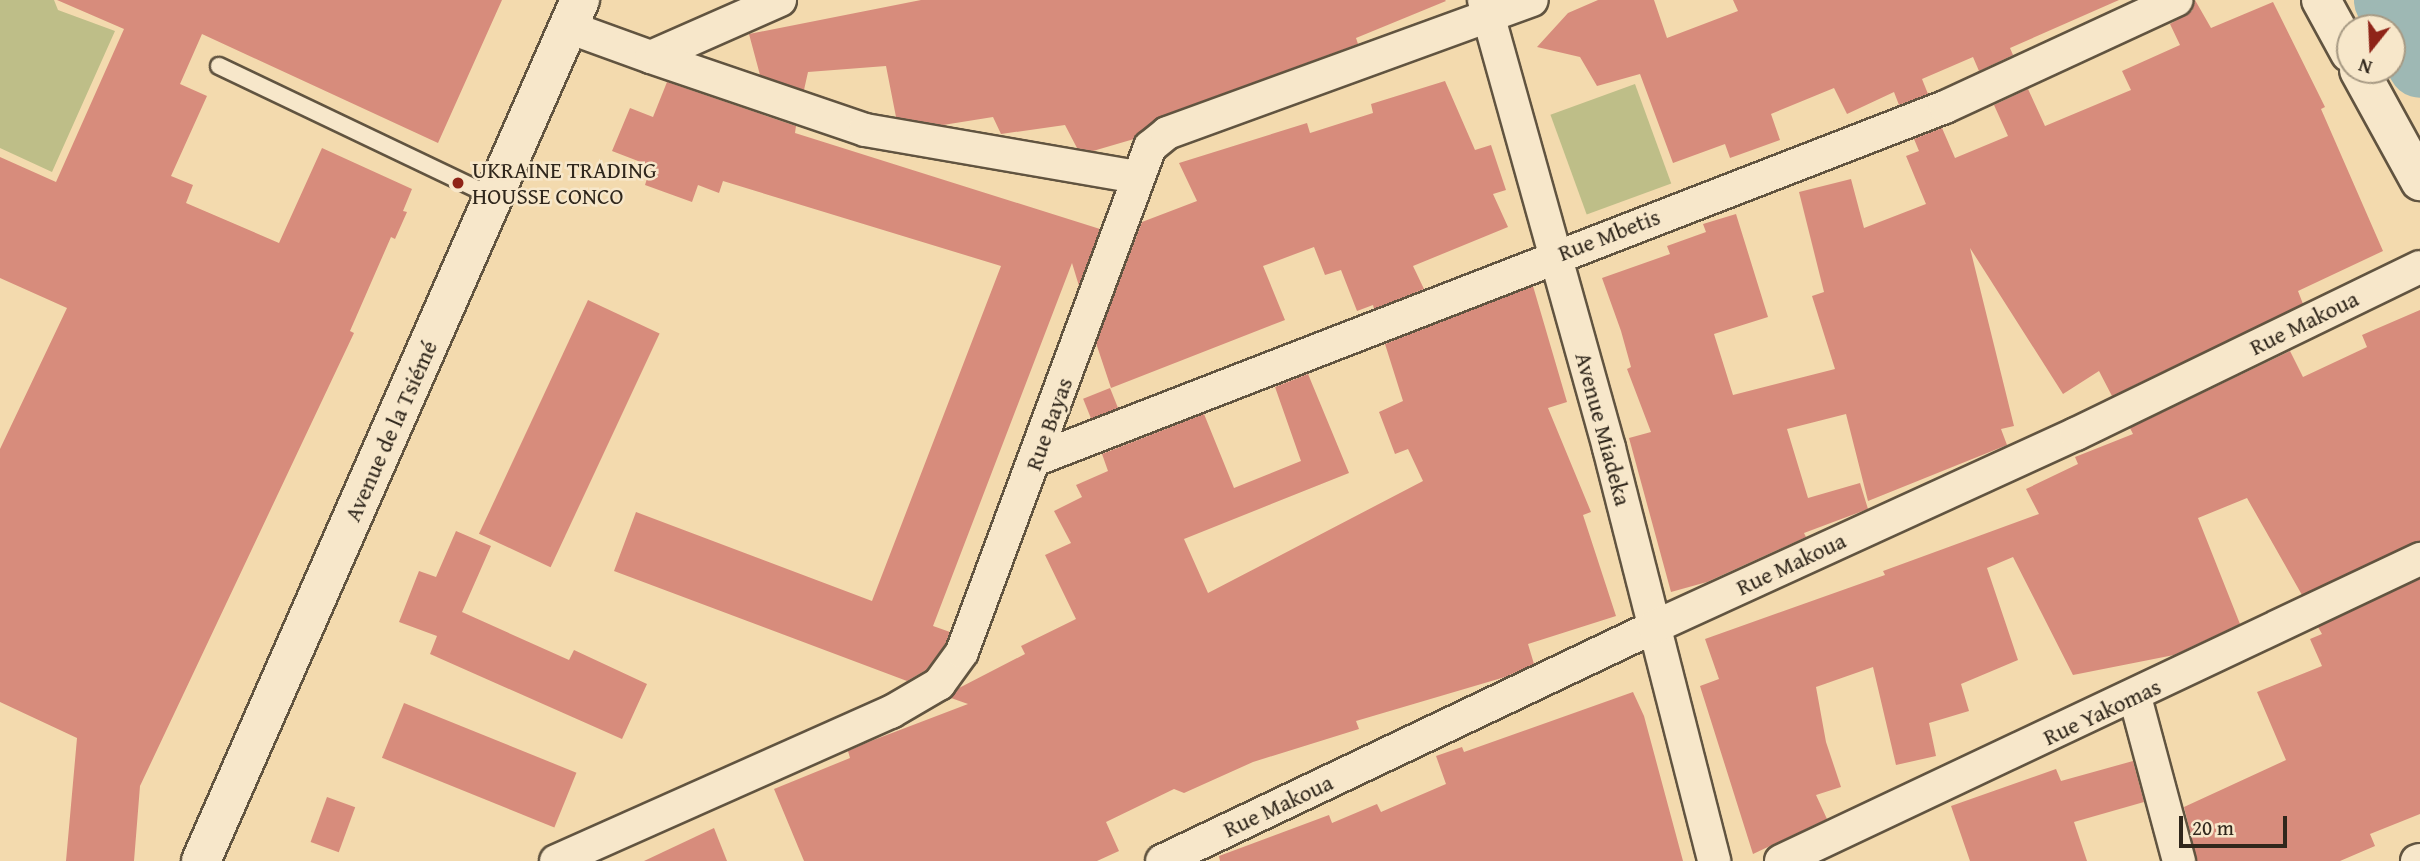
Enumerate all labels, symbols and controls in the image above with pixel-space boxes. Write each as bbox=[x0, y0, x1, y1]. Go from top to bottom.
north arrow bbox=[2336, 14, 2406, 84]
text: N bbox=[2355, 52, 2376, 82]
place label: UKRAINE TRADING HOUSSE CONCO bbox=[472, 156, 656, 210]
marker: UKRAINE TRADING HOUSSE CONCO bbox=[450, 175, 466, 191]
street label: Rue Mbetis bbox=[1554, 203, 1664, 267]
street label: Rue Makoua bbox=[2245, 285, 2363, 361]
street label: Avenue de la Tsiémé bbox=[339, 336, 443, 526]
street label: Avenue Miadeka bbox=[1569, 349, 1637, 509]
street label: Rue Bayas bbox=[1020, 374, 1078, 474]
street label: Rue Makoua bbox=[1732, 527, 1850, 601]
street label: Rue Yakomas bbox=[2039, 673, 2165, 751]
street label: Rue Makoua bbox=[1219, 769, 1337, 843]
scale bar bbox=[2182, 802, 2290, 846]
text: 20 m bbox=[2192, 812, 2234, 843]

